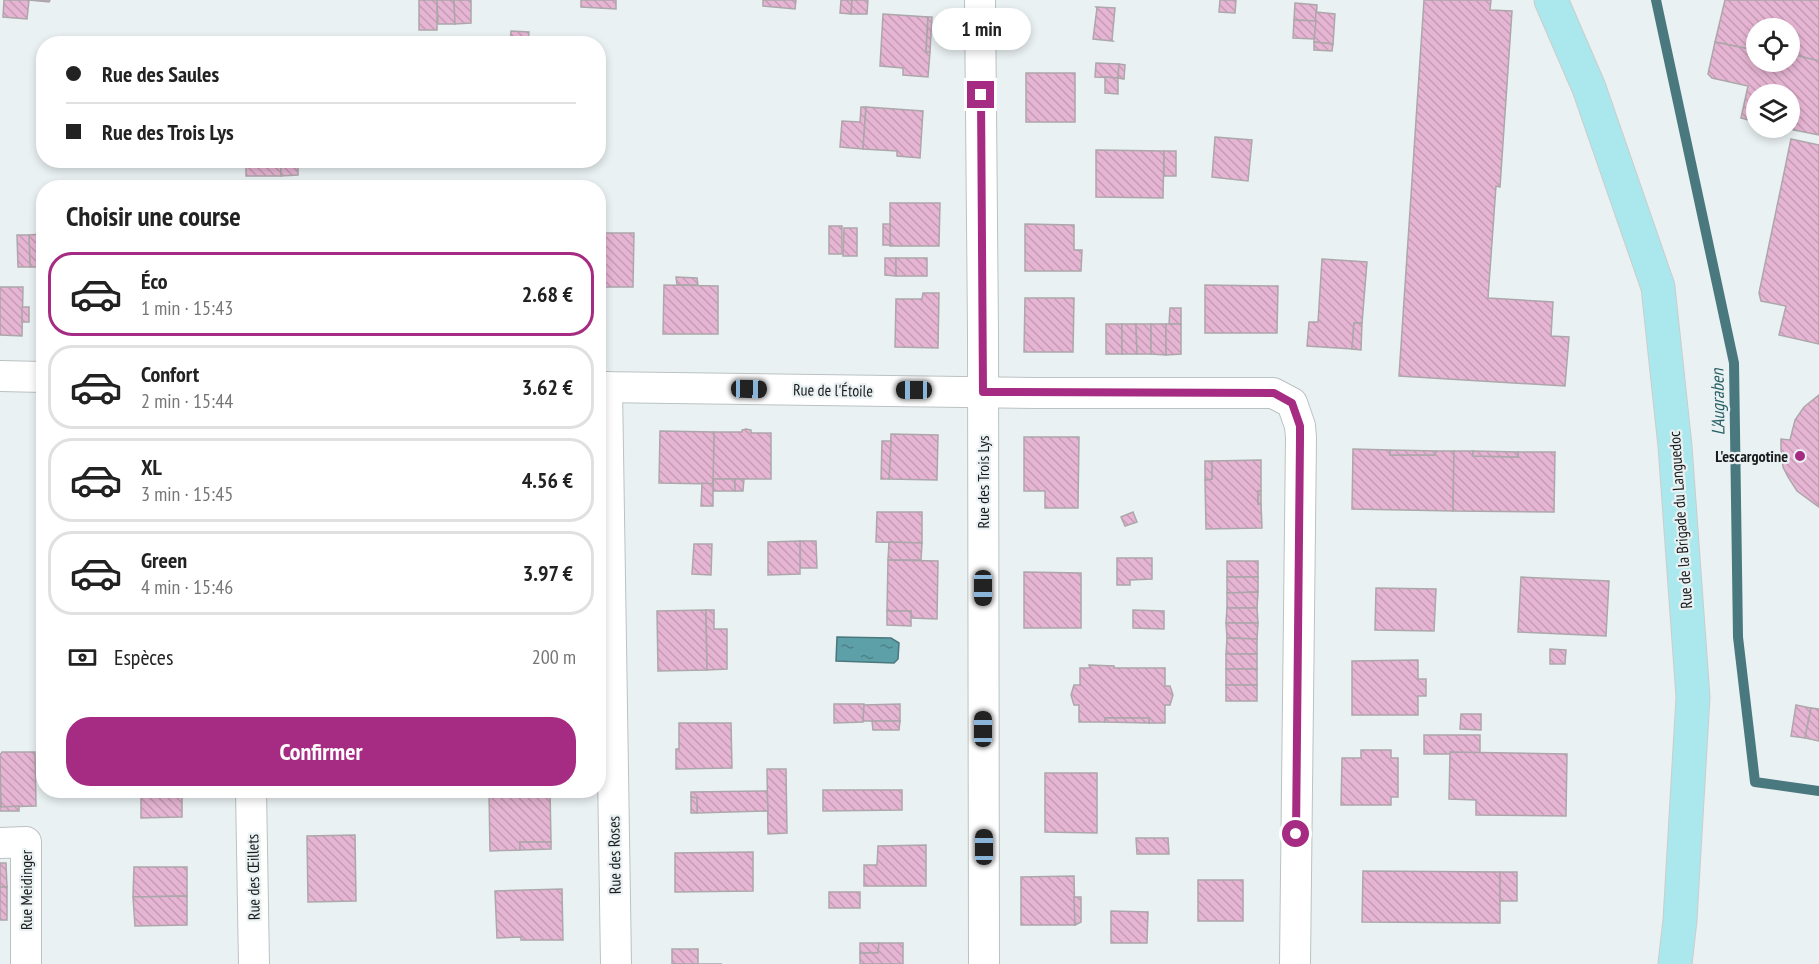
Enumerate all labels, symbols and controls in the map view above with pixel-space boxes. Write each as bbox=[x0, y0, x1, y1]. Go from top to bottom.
callout: 1 min bbox=[932, 8, 1030, 50]
text: 1 min bbox=[961, 16, 1002, 42]
map controls bbox=[1746, 18, 1800, 138]
button: locate bbox=[1746, 18, 1800, 72]
text: Rue des Saules bbox=[102, 60, 219, 88]
route end bbox=[967, 81, 994, 108]
button: layers bbox=[1746, 84, 1800, 138]
text: Rue des Trois Lys bbox=[102, 118, 234, 146]
text: Choisir une course bbox=[66, 199, 241, 233]
icon: car bbox=[69, 267, 123, 321]
text: Éco bbox=[141, 267, 168, 295]
text: 2.68 € bbox=[522, 280, 573, 308]
text: 1 min · 15:43 bbox=[141, 295, 233, 321]
icon: car bbox=[69, 360, 123, 414]
text: Confort bbox=[141, 360, 199, 388]
water label: L'Augraben bbox=[1705, 367, 1730, 435]
text: 3.62 € bbox=[522, 373, 573, 401]
street label: Rue de l'Étoile bbox=[793, 379, 873, 401]
car bbox=[731, 380, 767, 398]
car bbox=[896, 381, 932, 399]
text: 2 min · 15:44 bbox=[141, 388, 233, 414]
street label: Rue de la Brigade du Languedoc bbox=[1664, 430, 1696, 609]
street label: Rue des Trois Lys bbox=[973, 436, 993, 528]
place label: L'escargotine bbox=[1715, 446, 1788, 466]
marker: L'escargotine bbox=[1793, 449, 1807, 463]
icon: car bbox=[69, 453, 123, 507]
text: XL bbox=[141, 453, 162, 481]
text: 4.56 € bbox=[522, 466, 573, 494]
text: 3 min · 15:45 bbox=[141, 481, 233, 507]
icon: car bbox=[69, 546, 123, 600]
text: Green bbox=[141, 546, 187, 574]
text: 3.97 € bbox=[523, 559, 573, 587]
car bbox=[974, 570, 992, 606]
text: 4 min · 15:46 bbox=[141, 574, 233, 600]
icon: cash bbox=[66, 641, 99, 674]
text: Espèces bbox=[114, 643, 173, 671]
text: 200 m bbox=[532, 644, 576, 670]
car bbox=[974, 711, 992, 747]
button: Confirmer bbox=[66, 717, 576, 786]
street label: Rue des Roses bbox=[603, 816, 625, 894]
route start bbox=[1282, 820, 1309, 847]
car bbox=[975, 829, 993, 865]
street label: Rue des Œillets bbox=[242, 834, 264, 920]
street label: Rue Meidinger bbox=[16, 849, 36, 930]

